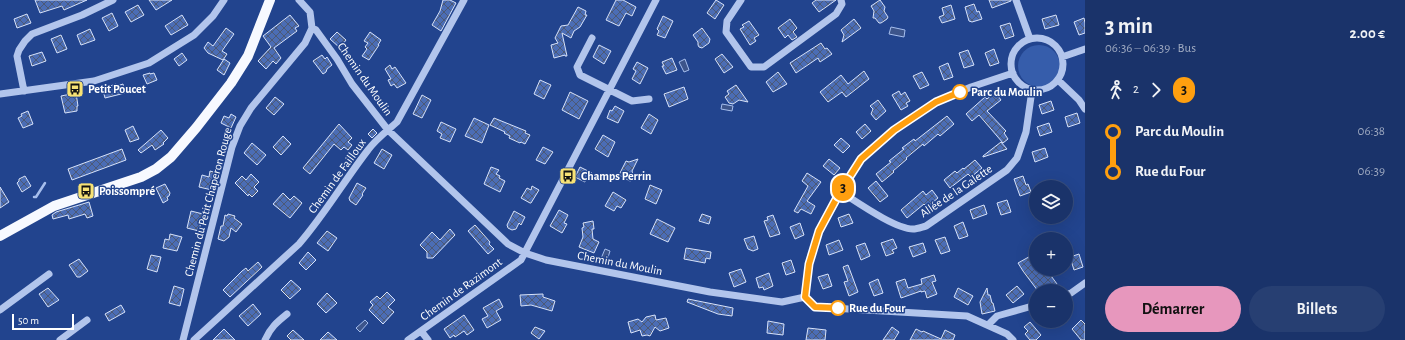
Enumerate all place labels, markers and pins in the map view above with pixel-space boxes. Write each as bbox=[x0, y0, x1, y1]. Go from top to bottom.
bus stop icon: Petit Poucet bbox=[65, 79, 85, 99]
place label: Petit Poucet bbox=[88, 83, 146, 95]
marker: Parc du Moulin bbox=[952, 84, 968, 100]
place label: Parc du Moulin bbox=[971, 86, 1042, 98]
bus stop icon: Champs Perrin bbox=[558, 166, 578, 186]
place label: Champs Perrin bbox=[581, 170, 651, 182]
bus stop icon: Poissompré bbox=[76, 181, 96, 201]
place label: Poissompré bbox=[99, 185, 155, 197]
marker: Rue du Four bbox=[830, 300, 846, 316]
place label: Rue du Four bbox=[849, 302, 906, 314]

